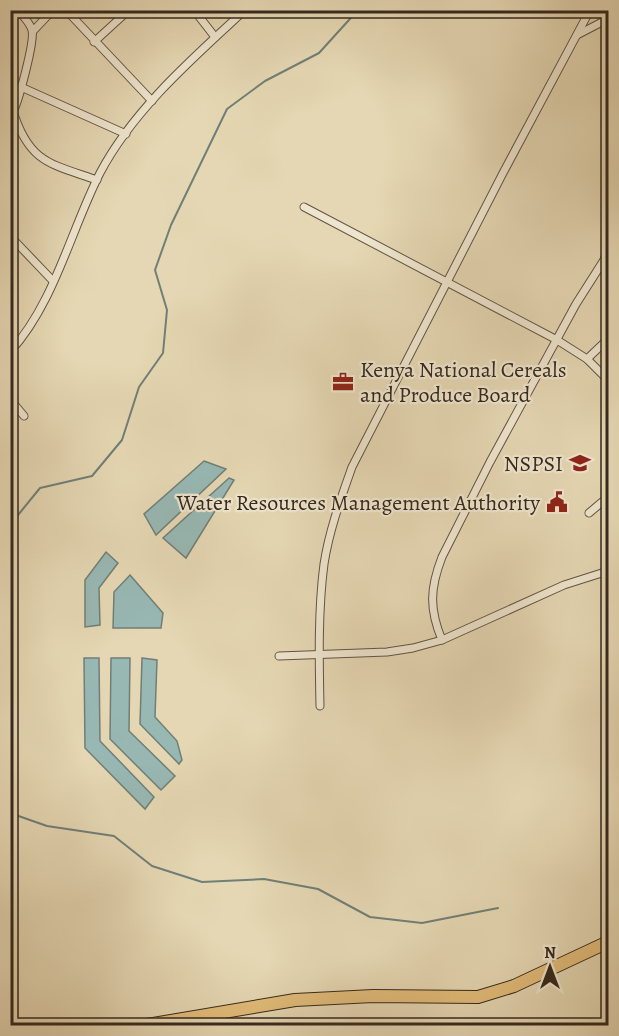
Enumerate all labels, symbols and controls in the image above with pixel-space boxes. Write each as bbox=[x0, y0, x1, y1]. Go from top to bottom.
place label: Kenya National Cereals and Produce Board bbox=[360, 355, 567, 410]
office icon: Kenya National Cereals and Produce Board bbox=[331, 370, 355, 394]
place label: NSPSI bbox=[504, 449, 563, 479]
school or university icon: NSPSI bbox=[568, 451, 592, 475]
place label: Water Resources Management Authority bbox=[176, 488, 540, 518]
public building icon: Water Resources Management Authority bbox=[545, 490, 569, 514]
north arrow bbox=[520, 937, 580, 997]
text: N bbox=[544, 942, 556, 964]

